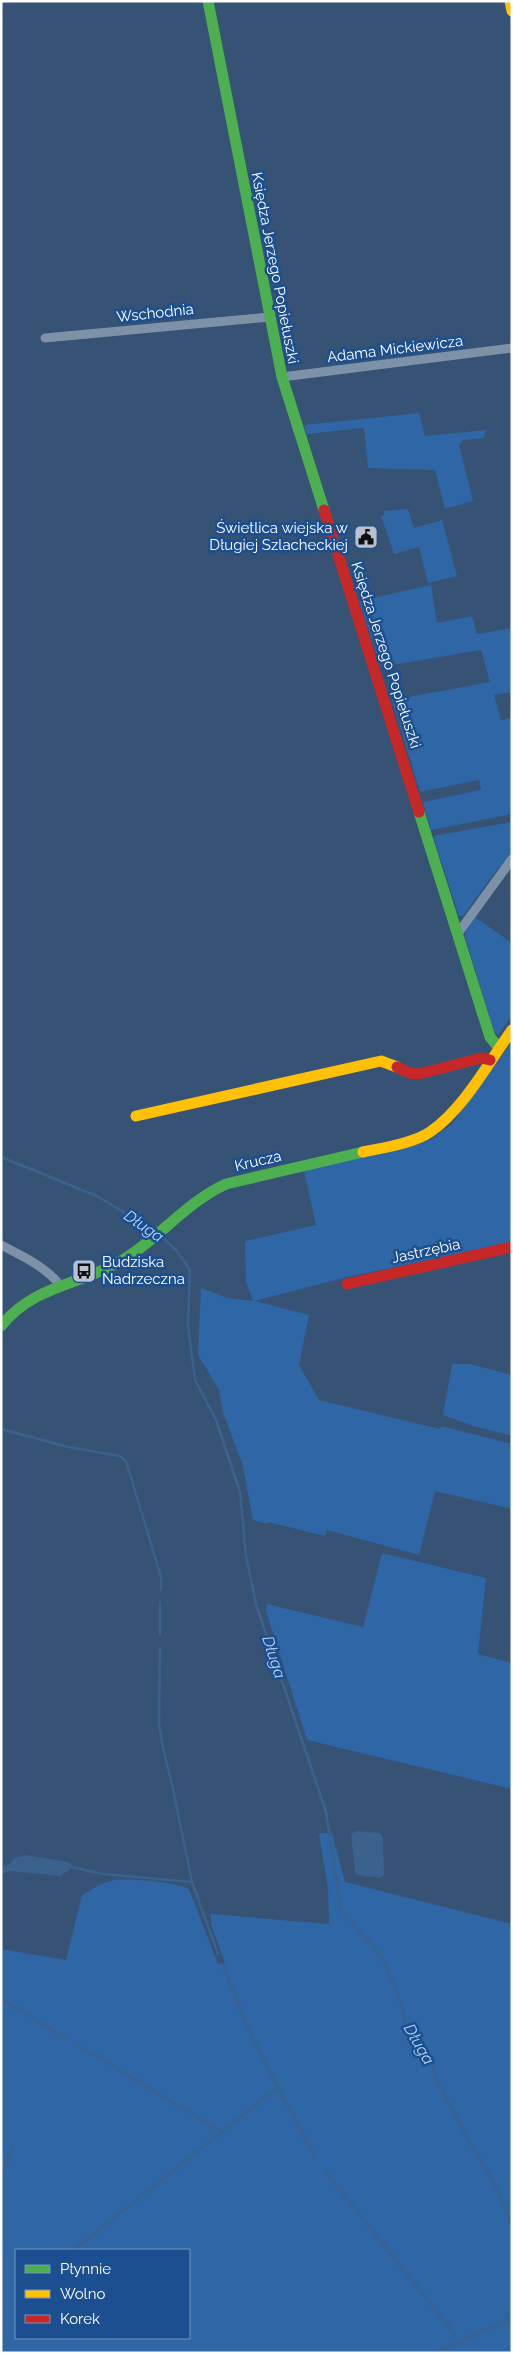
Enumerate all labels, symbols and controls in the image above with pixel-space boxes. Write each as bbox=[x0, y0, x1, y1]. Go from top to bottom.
street label: Księdza Jerzego Popiełuszki bbox=[248, 171, 302, 365]
street label: Wschodnia bbox=[115, 300, 195, 326]
street label: Adama Mickiewicza bbox=[326, 332, 464, 366]
place label: Świetlica wiejska w Długiej Szlacheckiej bbox=[209, 519, 348, 554]
public building icon: Świetlica wiejska w Długiej Szlacheckiej bbox=[353, 524, 379, 550]
street label: Księdza Jerzego Popiełuszki bbox=[347, 559, 425, 751]
street label: Krucza bbox=[233, 1147, 283, 1175]
water label: Długa bbox=[121, 1206, 168, 1246]
street label: Jastrzębia bbox=[390, 1235, 462, 1267]
place label: Budziska Nadrzeczna bbox=[102, 1253, 185, 1288]
bus stop icon: Budziska Nadrzeczna bbox=[71, 1258, 97, 1284]
water label: Długa bbox=[258, 1633, 290, 1681]
water label: Długa bbox=[400, 2020, 438, 2068]
legend bbox=[15, 2249, 190, 2339]
text: Płynnie bbox=[60, 2260, 111, 2278]
text: Wolno bbox=[60, 2285, 105, 2303]
text: Korek bbox=[60, 2310, 100, 2328]

